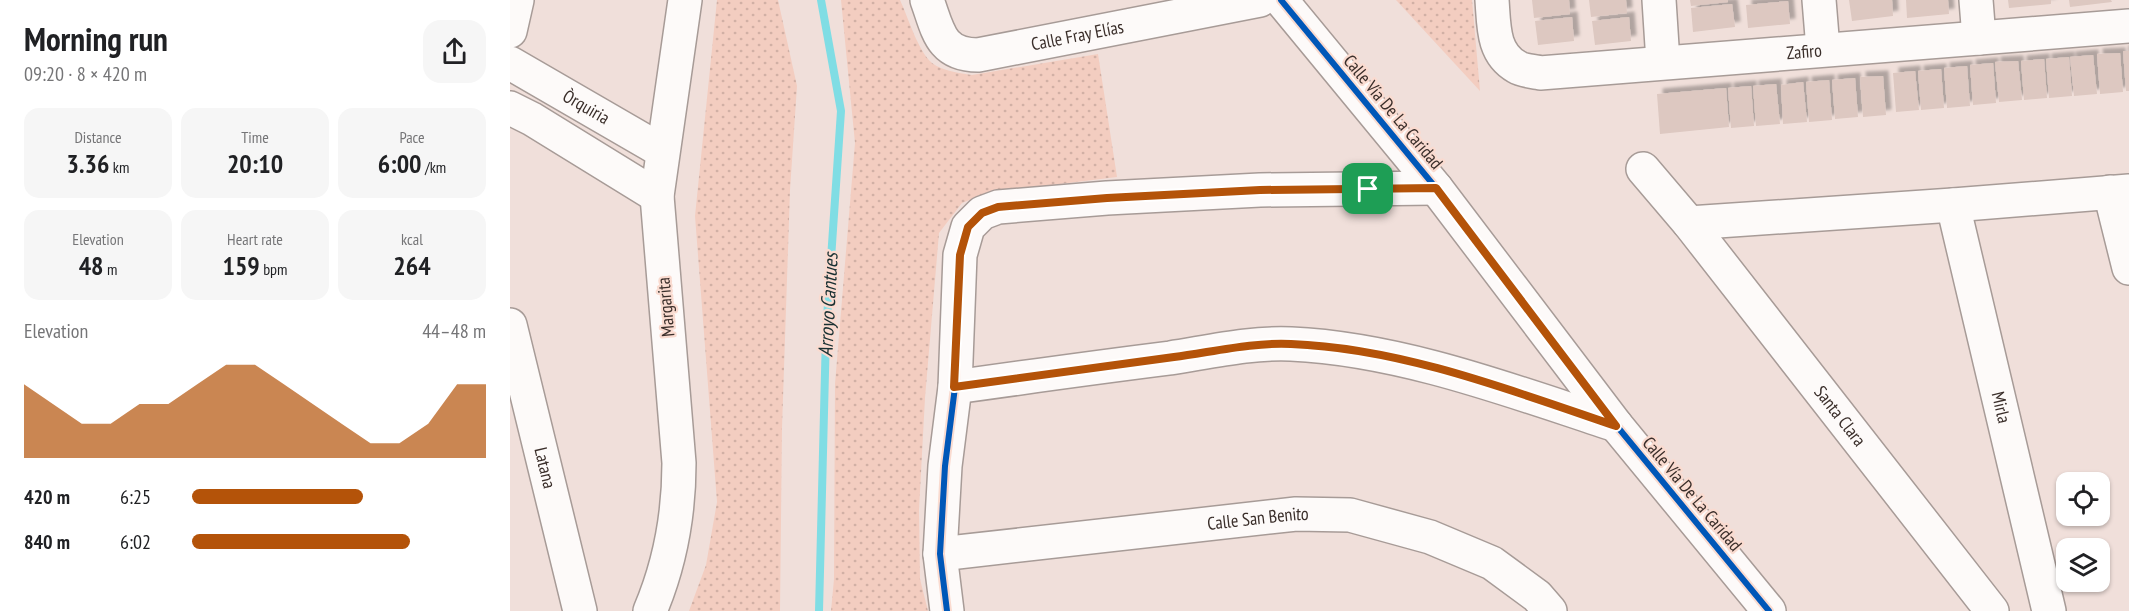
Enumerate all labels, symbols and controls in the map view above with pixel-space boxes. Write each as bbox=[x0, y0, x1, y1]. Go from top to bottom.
street label: Calle Fray Elías bbox=[1029, 15, 1125, 55]
text: Morning run bbox=[24, 17, 168, 60]
button: share bbox=[423, 20, 486, 83]
street label: Zafiro bbox=[1786, 39, 1823, 64]
street label: Calle Vía De La Caridad bbox=[1339, 50, 1448, 174]
text: 09:20 · 8 × 420 m bbox=[24, 61, 147, 87]
street label: Òrquiria bbox=[559, 84, 614, 129]
text: Distance bbox=[74, 127, 122, 147]
text: Time bbox=[241, 127, 269, 147]
text: Pace bbox=[399, 127, 425, 147]
text: 3.36 bbox=[67, 147, 109, 180]
text: 20:10 bbox=[227, 147, 283, 180]
text: 6:00 bbox=[378, 147, 422, 180]
text: km bbox=[109, 157, 129, 177]
text: /km bbox=[422, 157, 446, 177]
pin bbox=[1342, 163, 1393, 214]
icon: arrive bbox=[1351, 172, 1384, 205]
text: Elevation bbox=[72, 229, 124, 249]
text: Heart rate bbox=[227, 229, 283, 249]
text: kcal bbox=[401, 229, 423, 249]
text: 48 bbox=[79, 249, 104, 282]
text: 159 bbox=[222, 249, 260, 282]
text: 264 bbox=[393, 249, 431, 282]
water label: Arroyo Cantues bbox=[812, 250, 844, 358]
text: m bbox=[104, 259, 117, 279]
text: bpm bbox=[260, 259, 288, 279]
street label: Margarita bbox=[651, 276, 680, 338]
text: Elevation bbox=[24, 318, 88, 344]
text: 44–48 m bbox=[422, 318, 486, 344]
street label: Santa Clara bbox=[1809, 381, 1871, 451]
street label: Mirla bbox=[1987, 389, 2016, 425]
street label: Calle Vía De La Caridad bbox=[1638, 432, 1747, 556]
street label: Latana bbox=[529, 445, 562, 491]
map controls bbox=[2056, 472, 2110, 592]
button: locate bbox=[2056, 472, 2110, 526]
text: 420 m bbox=[24, 484, 70, 510]
text: 6:25 bbox=[120, 484, 151, 510]
street label: Calle San Benito bbox=[1206, 502, 1309, 535]
text: 840 m bbox=[24, 529, 70, 555]
text: 6:02 bbox=[120, 529, 151, 555]
button: layers bbox=[2056, 538, 2110, 592]

